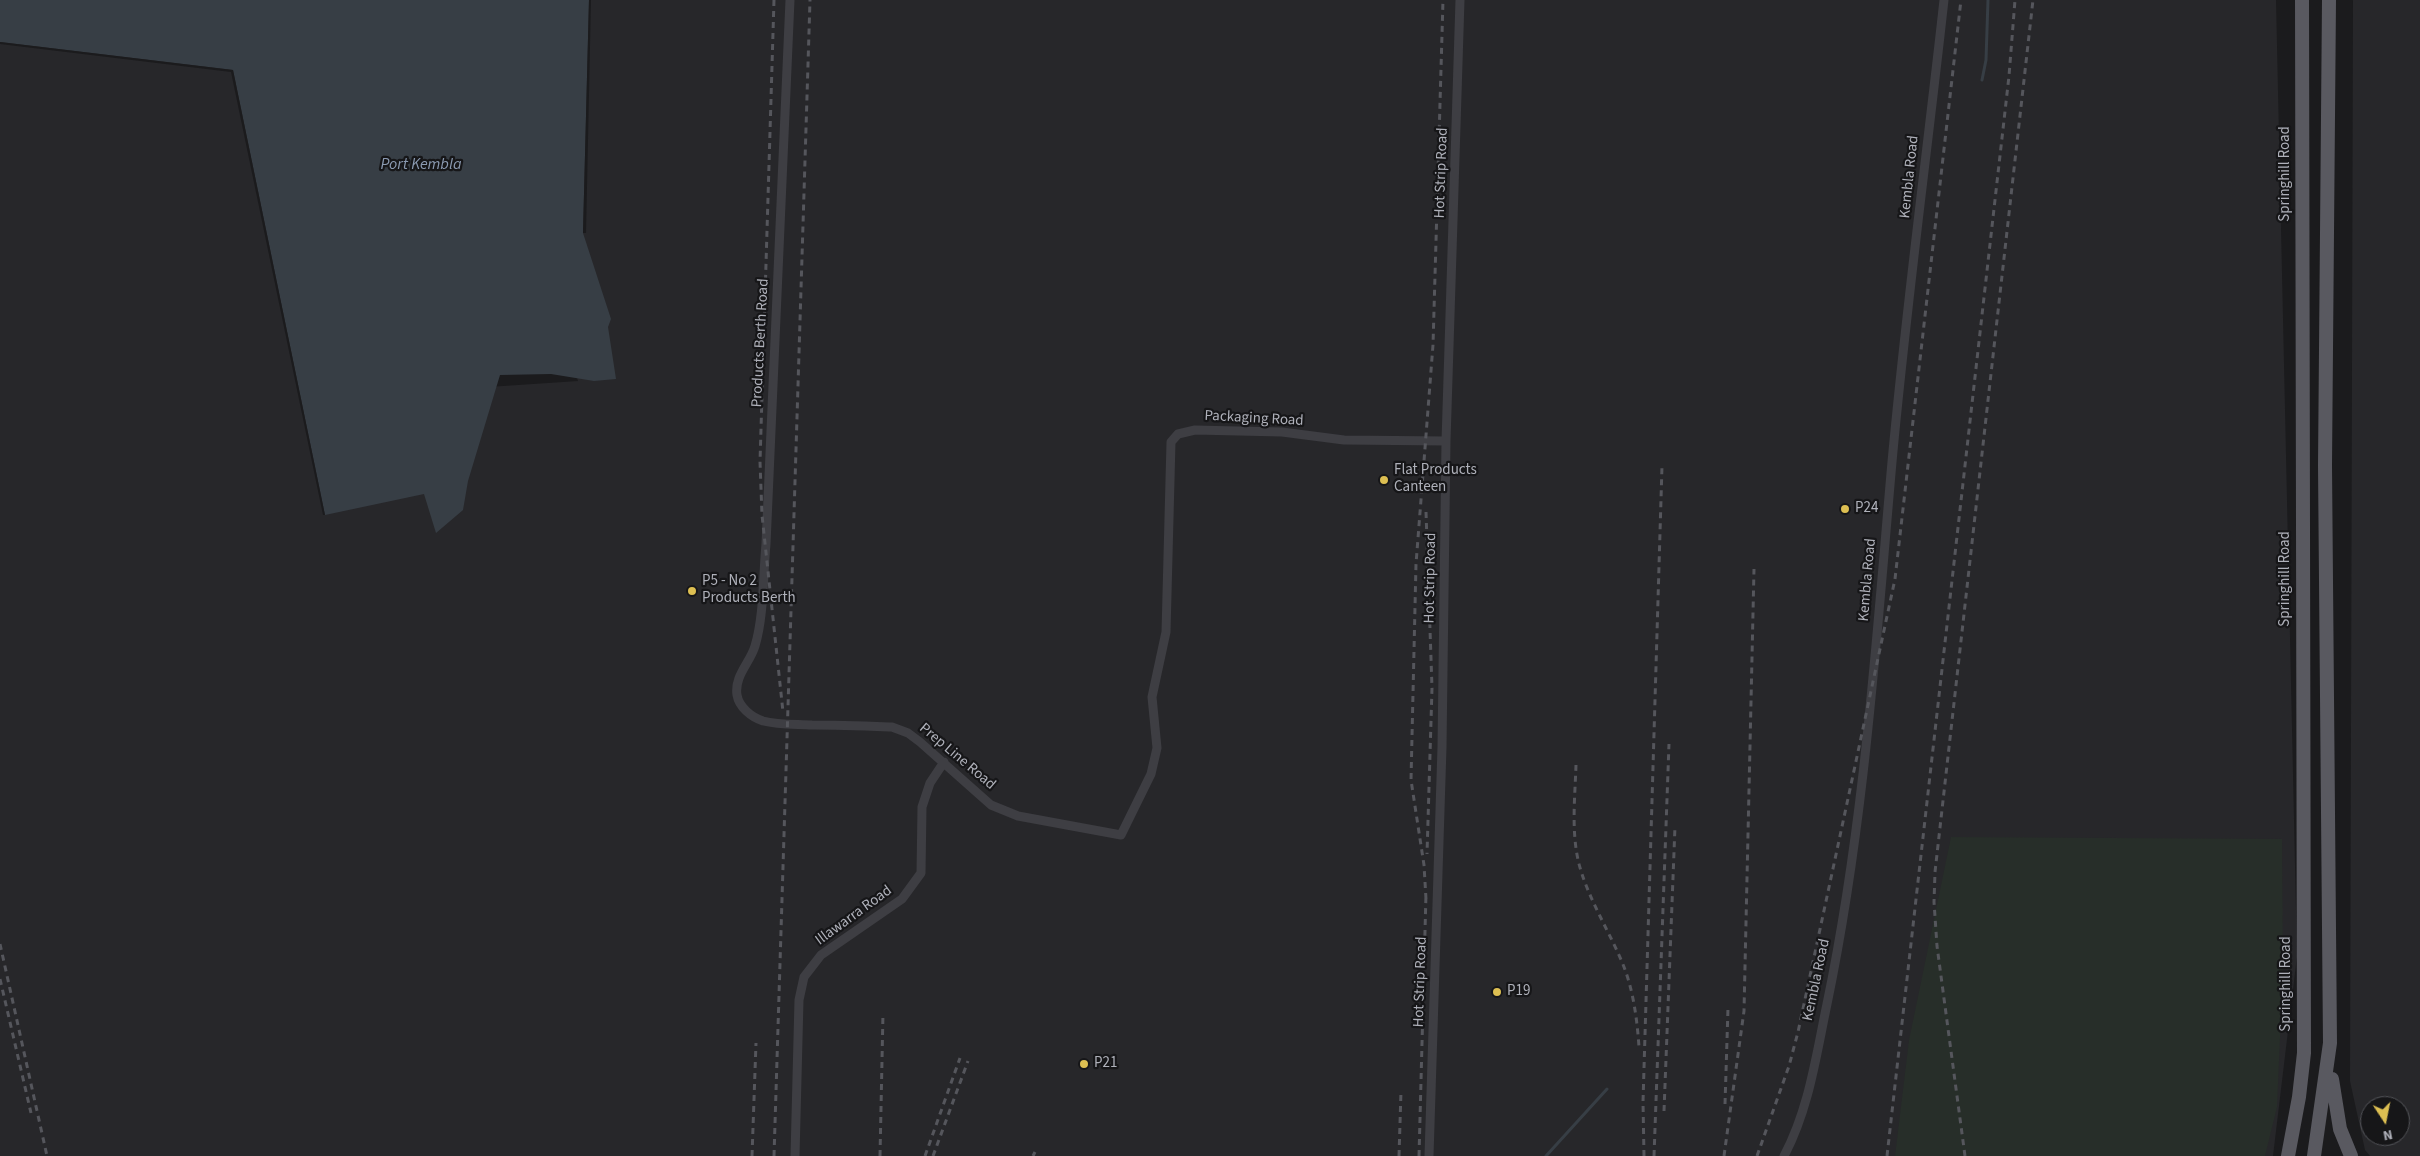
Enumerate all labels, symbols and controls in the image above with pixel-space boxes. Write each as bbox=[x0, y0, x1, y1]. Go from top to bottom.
street label: Springhill Road bbox=[2277, 126, 2295, 222]
street label: Hot Strip Road bbox=[1431, 127, 1453, 219]
street label: Kembla Road bbox=[1897, 135, 1923, 219]
water label: Port Kembla bbox=[381, 155, 461, 175]
street label: Products Berth Road bbox=[749, 278, 773, 408]
street label: Packaging Road bbox=[1204, 407, 1304, 431]
place label: Flat Products Canteen bbox=[1394, 462, 1477, 497]
marker: Flat Products Canteen bbox=[1378, 474, 1390, 486]
place label: P24 bbox=[1855, 500, 1878, 518]
marker: P24 bbox=[1839, 503, 1851, 515]
street label: Springhill Road bbox=[2277, 531, 2295, 627]
street label: Hot Strip Road bbox=[1421, 532, 1441, 624]
street label: Kembla Road bbox=[1855, 538, 1881, 622]
place label: P5 - No 2 Products Berth bbox=[702, 573, 796, 608]
marker: P5 - No 2 Products Berth bbox=[686, 585, 698, 597]
street label: Prep Line Road bbox=[915, 720, 999, 794]
street label: Illawarra Road bbox=[812, 882, 896, 950]
street label: Hot Strip Road bbox=[1410, 936, 1432, 1028]
street label: Springhill Road bbox=[2278, 936, 2296, 1032]
street label: Kembla Road bbox=[1800, 937, 1834, 1023]
place label: P19 bbox=[1507, 983, 1530, 1001]
marker: P19 bbox=[1491, 986, 1503, 998]
place label: P21 bbox=[1094, 1055, 1117, 1073]
marker: P21 bbox=[1078, 1058, 1090, 1070]
north arrow bbox=[2360, 1096, 2410, 1146]
text: N bbox=[2381, 1124, 2394, 1145]

